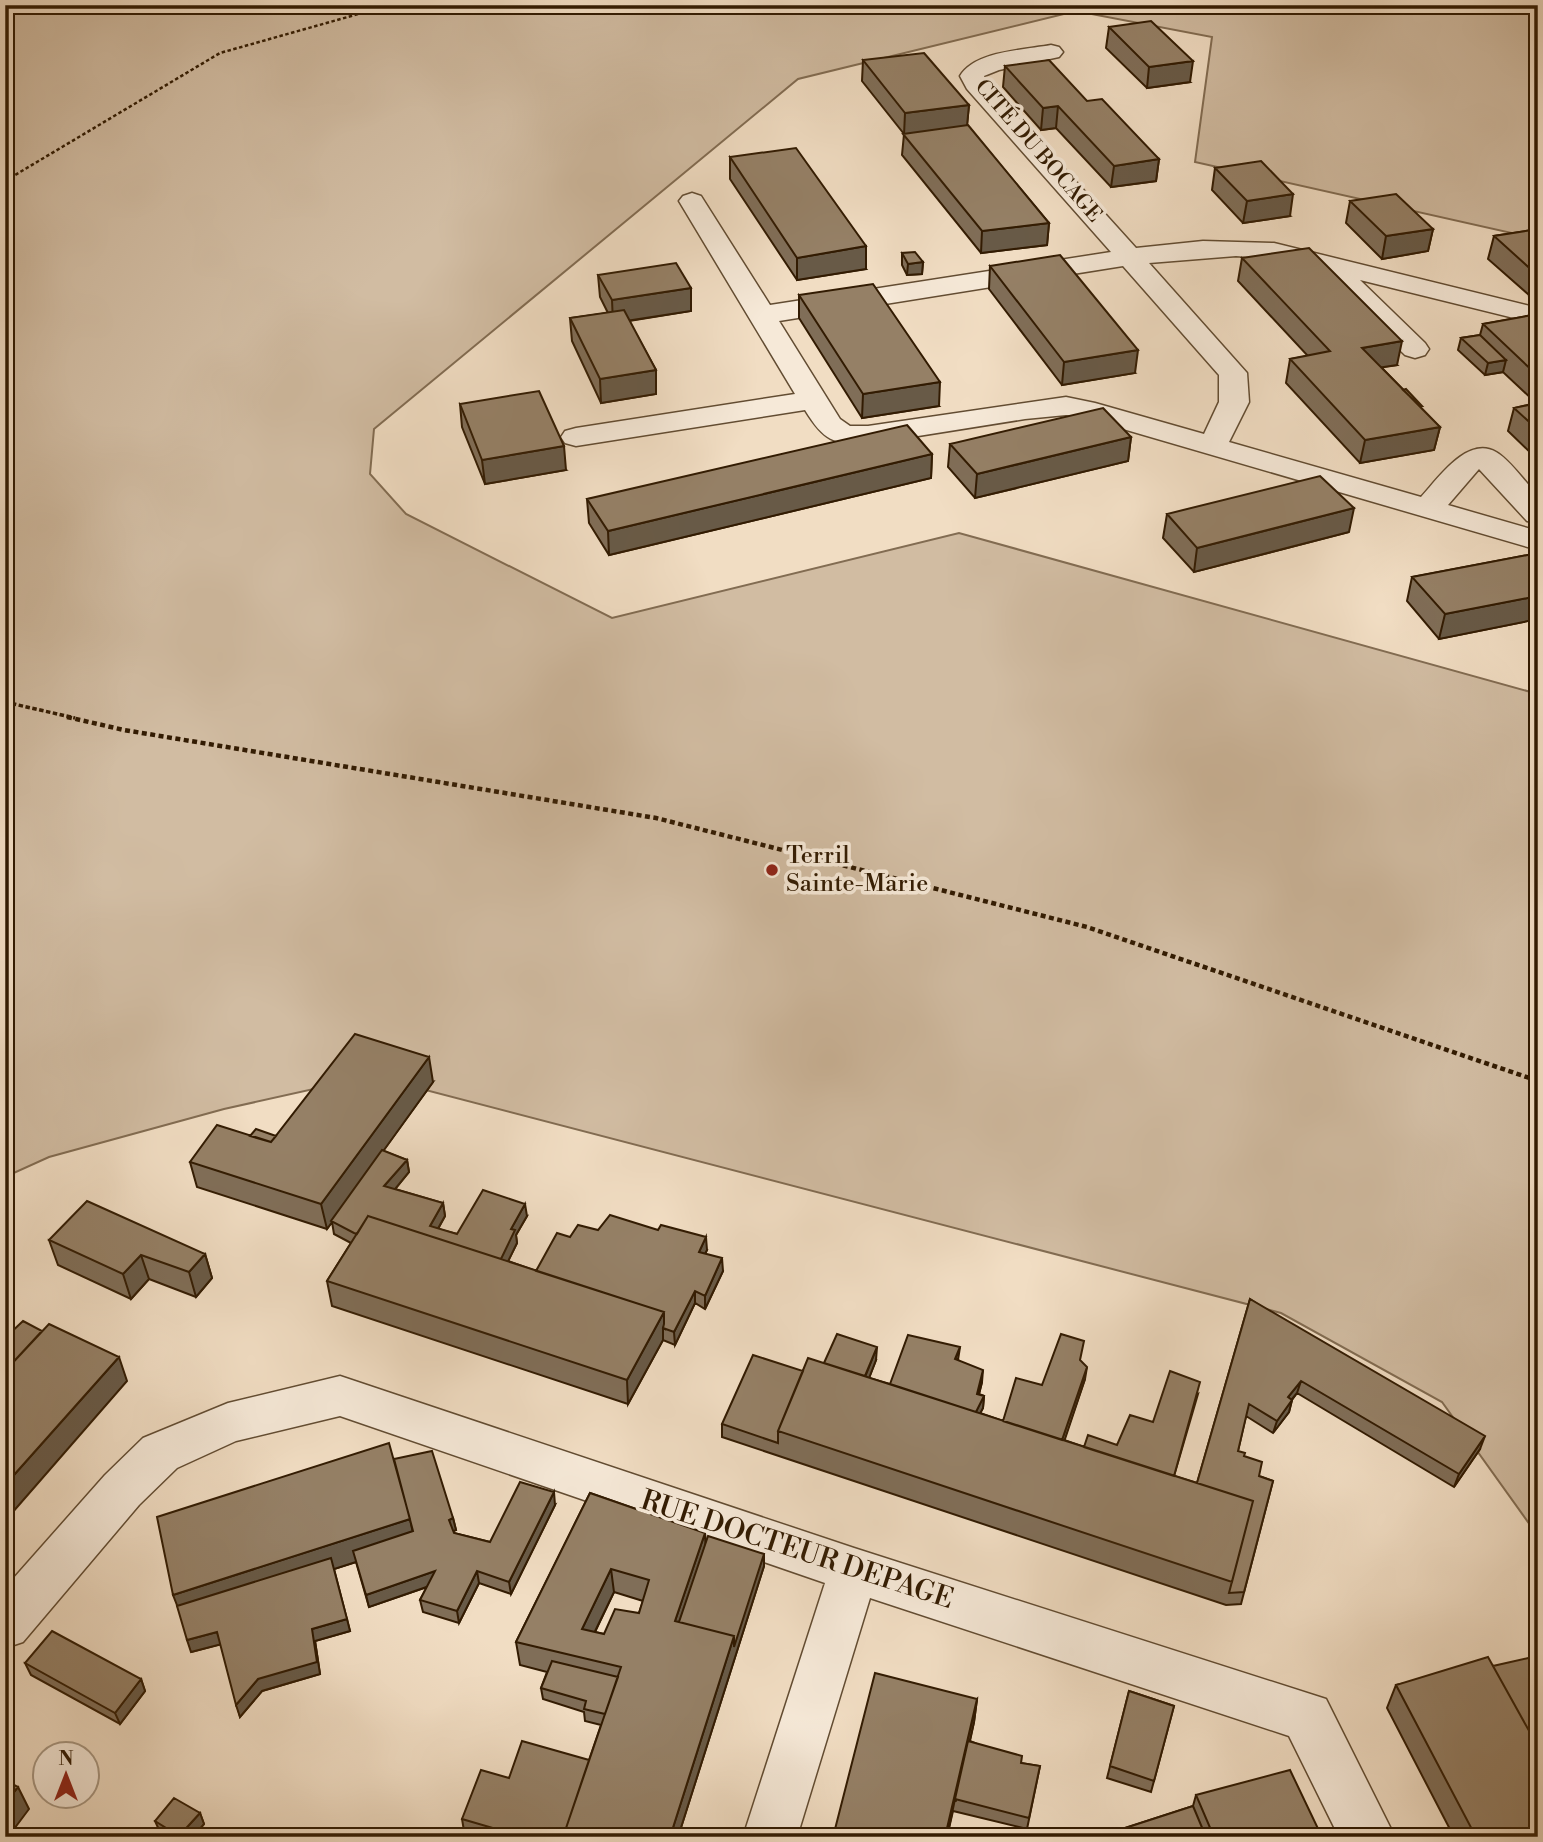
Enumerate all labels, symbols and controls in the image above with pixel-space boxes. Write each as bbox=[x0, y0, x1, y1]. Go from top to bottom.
street label: CITÉ DU BOCAGE bbox=[969, 73, 1109, 228]
place label: Terril Sainte-Marie bbox=[786, 841, 928, 899]
marker: Terril Sainte-Marie bbox=[764, 862, 780, 878]
street label: RUE DOCTEUR DEPAGE bbox=[636, 1483, 958, 1617]
north arrow bbox=[32, 1741, 102, 1811]
text: N bbox=[58, 1747, 74, 1771]

